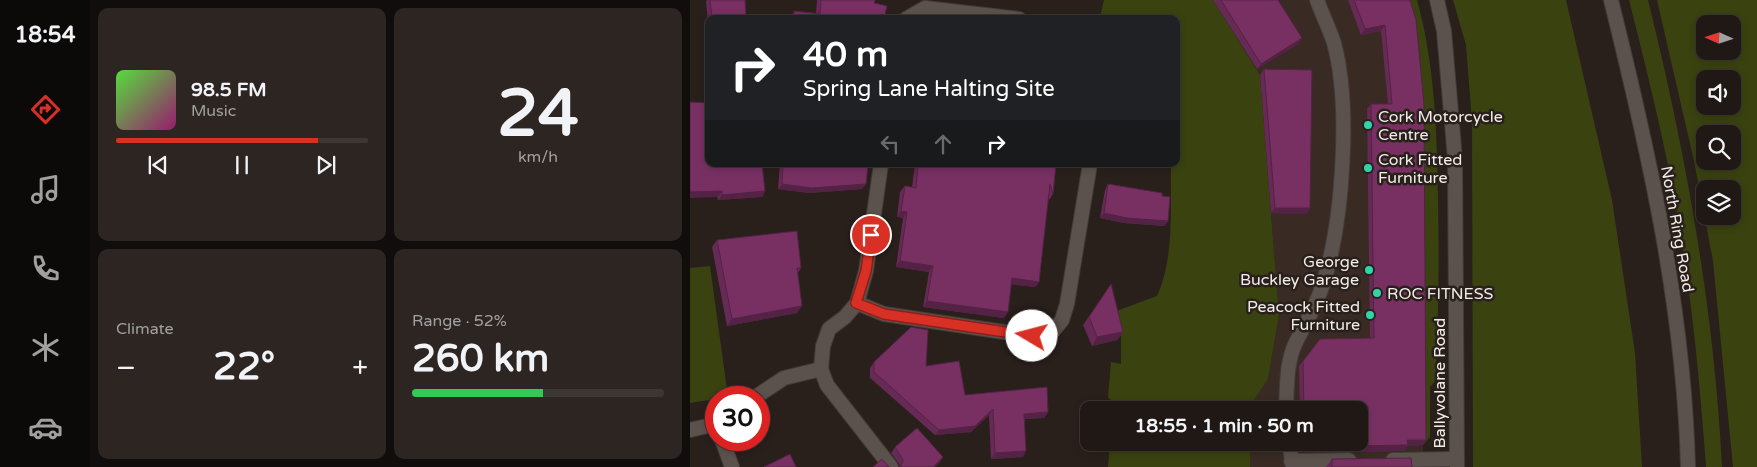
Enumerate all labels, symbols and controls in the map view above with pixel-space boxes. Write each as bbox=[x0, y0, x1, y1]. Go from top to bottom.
north arrow bbox=[1696, 15, 1741, 60]
map controls bbox=[1696, 15, 1741, 225]
text: 18:54 bbox=[15, 22, 75, 48]
text: 40 m bbox=[803, 34, 888, 76]
icon: right bbox=[720, 35, 785, 100]
button: sound bbox=[1696, 70, 1741, 115]
text: 24 bbox=[497, 75, 579, 154]
text: Spring Lane Halting Site bbox=[803, 76, 1055, 102]
text: 98.5 FM bbox=[191, 79, 267, 101]
icon: directions bbox=[28, 92, 63, 127]
text: Music bbox=[191, 101, 236, 121]
place label: Cork Motorcycle Centre bbox=[1378, 107, 1503, 145]
marker: Cork Motorcycle Centre bbox=[1362, 119, 1374, 131]
button: search bbox=[1696, 125, 1741, 170]
icon: left bbox=[876, 130, 904, 158]
icon: ahead bbox=[929, 130, 957, 158]
icon: right bbox=[982, 130, 1010, 158]
text: km/h bbox=[518, 147, 558, 167]
place label: Cork Fitted Furniture bbox=[1378, 150, 1462, 188]
icon: previous bbox=[144, 151, 172, 179]
icon: pause bbox=[228, 151, 256, 179]
icon: next bbox=[312, 151, 340, 179]
marker: Cork Fitted Furniture bbox=[1362, 162, 1374, 174]
street label: North Ring Road bbox=[1656, 164, 1698, 294]
icon: music bbox=[28, 172, 63, 207]
button: layers bbox=[1696, 180, 1741, 225]
pin bbox=[850, 214, 892, 256]
icon: arrive bbox=[857, 221, 885, 249]
icon: phone bbox=[28, 251, 63, 286]
place label: George Buckley Garage bbox=[1240, 252, 1359, 290]
marker: George Buckley Garage bbox=[1363, 264, 1375, 276]
place label: ROC FITNESS bbox=[1387, 284, 1494, 304]
marker: ROC FITNESS bbox=[1371, 287, 1383, 299]
place label: Peacock Fitted Furniture bbox=[1247, 297, 1360, 335]
position arrow bbox=[1005, 309, 1057, 361]
marker: Peacock Fitted Furniture bbox=[1364, 309, 1376, 321]
text: Range · 52% bbox=[412, 311, 507, 331]
street label: Ballyvolane Road bbox=[1430, 318, 1450, 448]
text: Climate bbox=[116, 319, 174, 339]
icon: climate bbox=[28, 330, 63, 365]
text: 260 km bbox=[412, 336, 549, 382]
text: 22° bbox=[213, 344, 275, 390]
text: − bbox=[116, 351, 136, 385]
text: + bbox=[352, 351, 368, 385]
speed limit sign: 30 bbox=[705, 386, 770, 451]
icon: car bbox=[28, 410, 63, 445]
text: 18:55 · 1 min · 50 m bbox=[1134, 415, 1314, 437]

